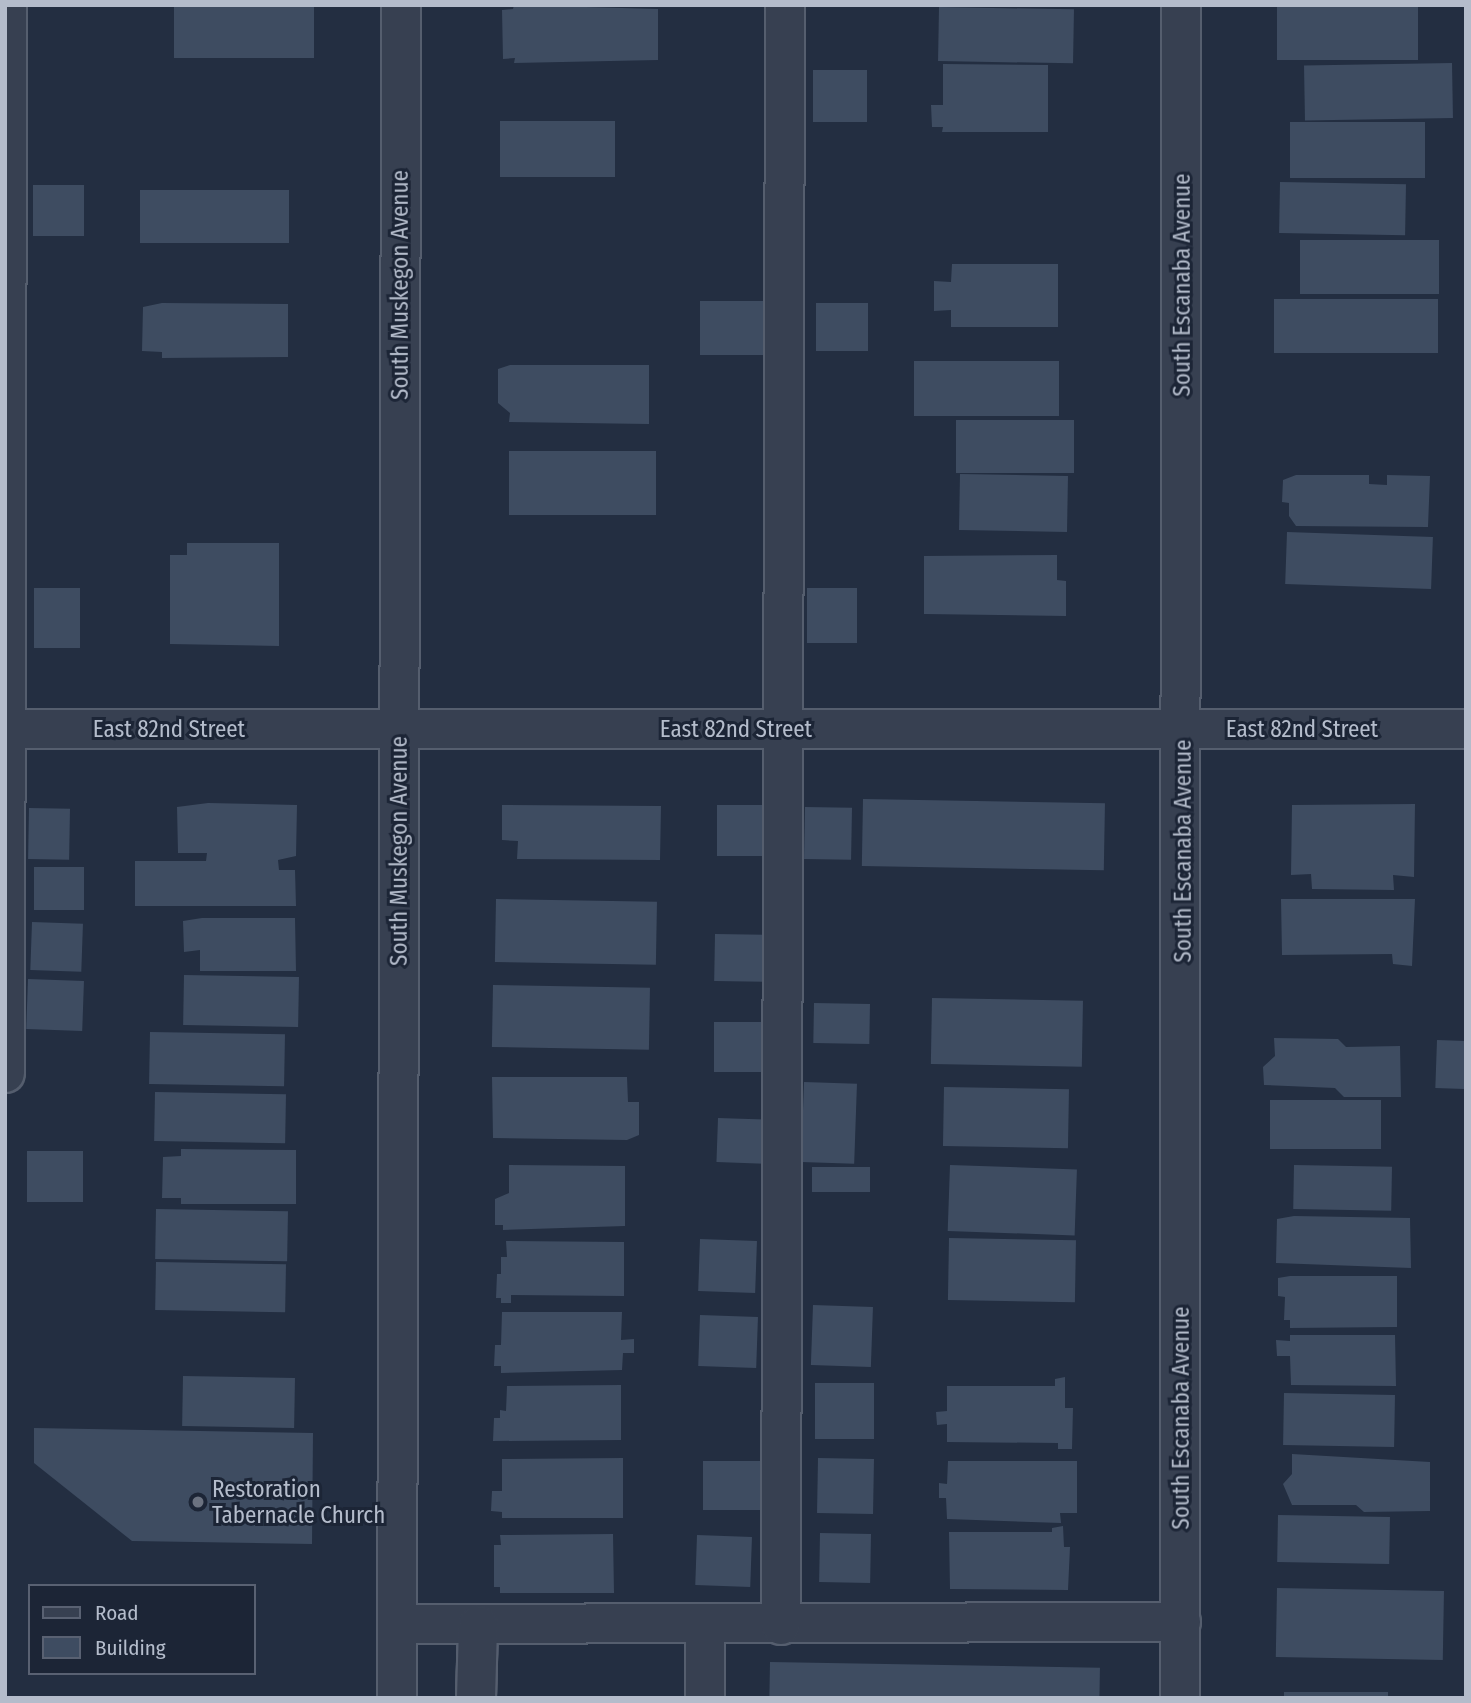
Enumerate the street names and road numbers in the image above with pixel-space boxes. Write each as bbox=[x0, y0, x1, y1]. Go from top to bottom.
street label: South Muskegon Avenue bbox=[386, 170, 414, 400]
street label: South Escanaba Avenue bbox=[1168, 173, 1196, 397]
street label: East 82nd Street bbox=[93, 715, 245, 743]
street label: East 82nd Street bbox=[660, 715, 812, 743]
street label: East 82nd Street bbox=[1226, 715, 1378, 743]
street label: South Muskegon Avenue bbox=[385, 736, 413, 966]
street label: South Escanaba Avenue bbox=[1169, 739, 1197, 963]
street label: South Escanaba Avenue bbox=[1167, 1306, 1195, 1530]

